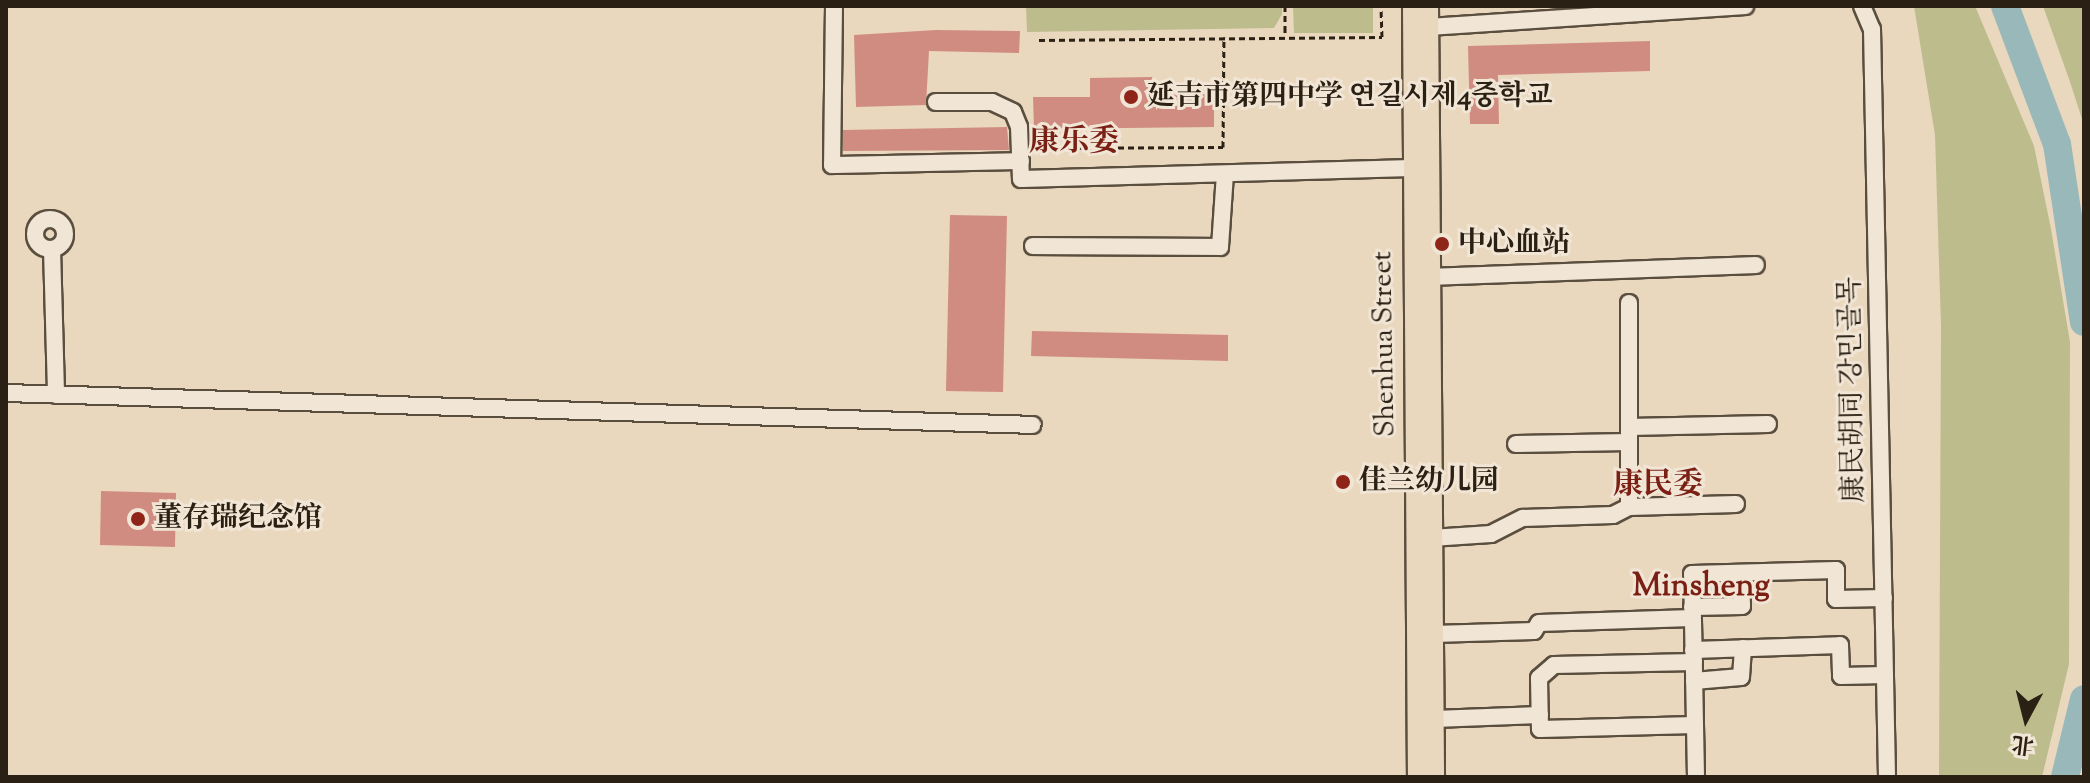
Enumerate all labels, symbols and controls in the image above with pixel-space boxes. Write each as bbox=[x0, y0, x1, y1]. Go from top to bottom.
place label: 延吉市第四中学 연길시제4중학교 bbox=[1147, 80, 1552, 114]
marker: 延吉市第四中学 연길시제4중학교 bbox=[1122, 88, 1140, 106]
district label: 康乐委 bbox=[1029, 125, 1119, 161]
place label: 中心血站 bbox=[1458, 227, 1570, 261]
marker: 中心血站 bbox=[1433, 235, 1451, 253]
street label: Shenhua Street bbox=[1367, 251, 1403, 437]
street label: 康民胡同 강민골목 bbox=[1834, 277, 1872, 503]
place label: 佳兰幼儿园 bbox=[1359, 465, 1499, 499]
district label: 康民委 bbox=[1613, 468, 1703, 504]
marker: 佳兰幼儿园 bbox=[1334, 473, 1352, 491]
place label: 董存瑞纪念馆 bbox=[154, 502, 322, 536]
marker: 董存瑞纪念馆 bbox=[129, 510, 147, 528]
district label: Minsheng bbox=[1632, 568, 1770, 606]
north arrow bbox=[1986, 679, 2066, 759]
text: 北 bbox=[2010, 726, 2036, 760]

